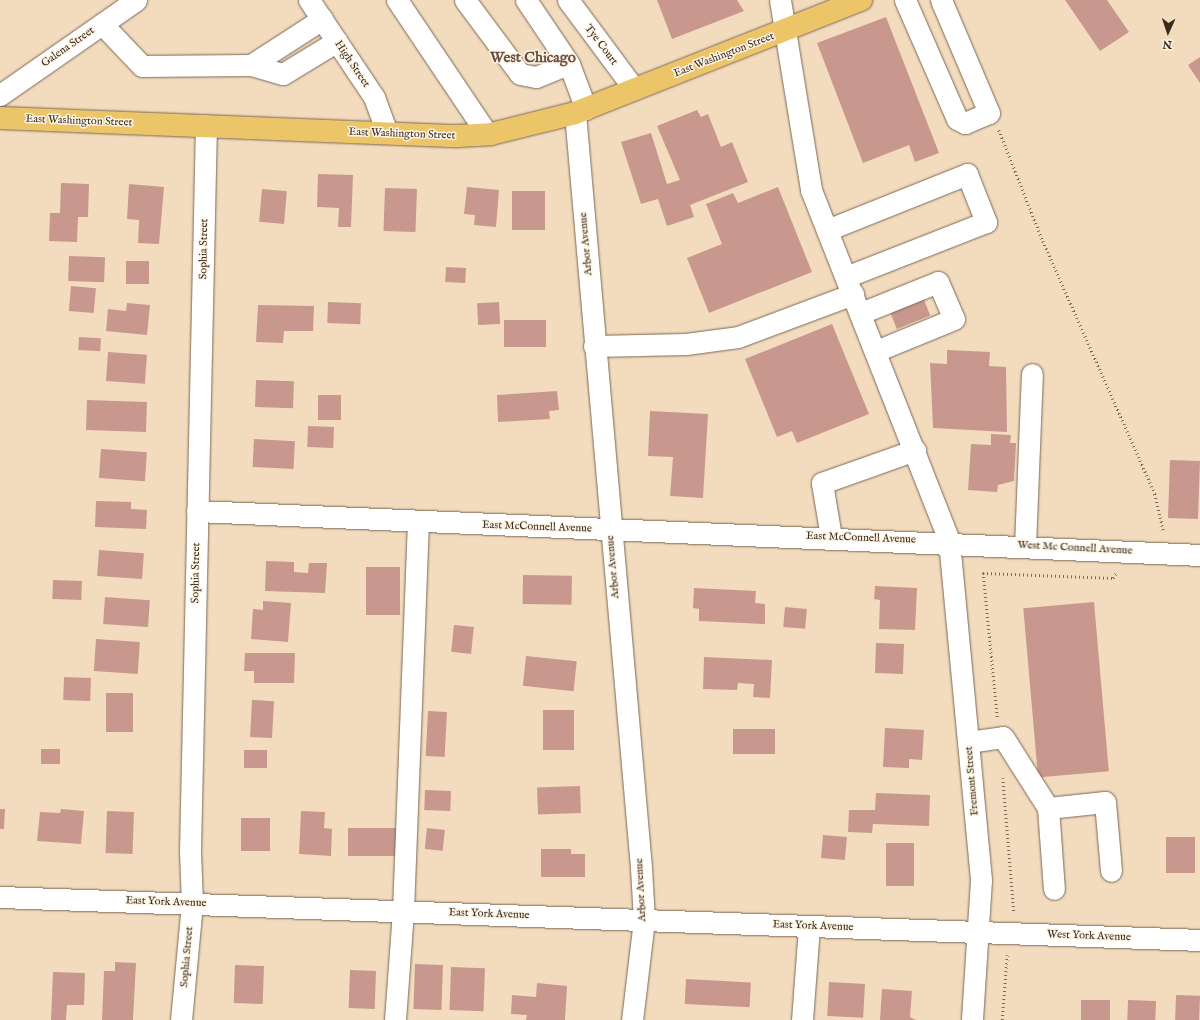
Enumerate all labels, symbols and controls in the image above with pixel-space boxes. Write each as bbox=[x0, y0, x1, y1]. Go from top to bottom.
north arrow bbox=[1148, 12, 1188, 52]
street label: Tye Court bbox=[581, 22, 621, 68]
street label: Galena Street bbox=[39, 24, 97, 70]
street label: East Washington Street bbox=[672, 30, 776, 80]
text: N bbox=[1162, 37, 1172, 51]
street label: High Street bbox=[331, 38, 373, 90]
district label: West Chicago bbox=[490, 49, 576, 67]
street label: East Washington Street bbox=[25, 113, 133, 129]
street label: East Washington Street bbox=[348, 126, 456, 142]
street label: Arbor Avenue bbox=[577, 212, 595, 276]
street label: Sophia Street bbox=[197, 219, 211, 279]
street label: East McConnell Avenue bbox=[482, 518, 592, 536]
street label: East McConnell Avenue bbox=[806, 529, 916, 547]
street label: Arbor Avenue bbox=[604, 535, 622, 599]
street label: West Mc Connell Avenue bbox=[1017, 538, 1133, 558]
street label: Sophia Street bbox=[189, 543, 203, 603]
street label: Fremont Street bbox=[962, 746, 982, 816]
street label: Arbor Avenue bbox=[633, 858, 649, 922]
street label: East York Avenue bbox=[125, 894, 207, 910]
street label: East York Avenue bbox=[448, 906, 530, 922]
street label: East York Avenue bbox=[772, 918, 854, 934]
street label: Sophia Street bbox=[178, 926, 196, 988]
street label: West York Avenue bbox=[1047, 928, 1131, 944]

